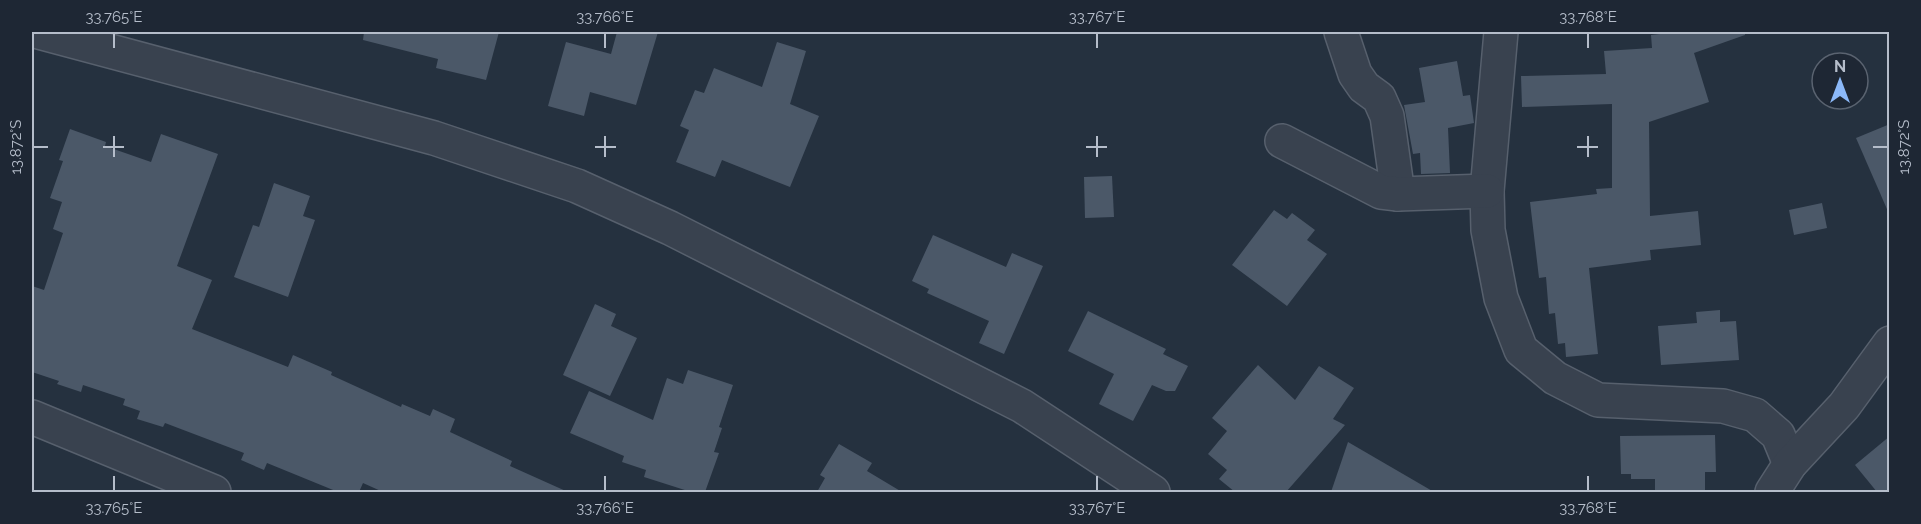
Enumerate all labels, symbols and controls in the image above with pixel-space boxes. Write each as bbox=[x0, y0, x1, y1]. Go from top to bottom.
text: 33.765°E bbox=[86, 8, 142, 26]
text: 33.766°E bbox=[576, 8, 634, 26]
text: 33.767°E bbox=[1069, 8, 1125, 26]
text: 33.768°E bbox=[1559, 8, 1617, 26]
north arrow bbox=[1810, 51, 1870, 111]
text: N bbox=[1834, 57, 1846, 76]
text: 13.872°S bbox=[7, 120, 25, 174]
text: 13.872°S bbox=[1895, 120, 1913, 174]
text: 33.765°E bbox=[86, 499, 142, 517]
text: 33.766°E bbox=[576, 499, 634, 517]
text: 33.767°E bbox=[1069, 499, 1125, 517]
text: 33.768°E bbox=[1559, 499, 1617, 517]

